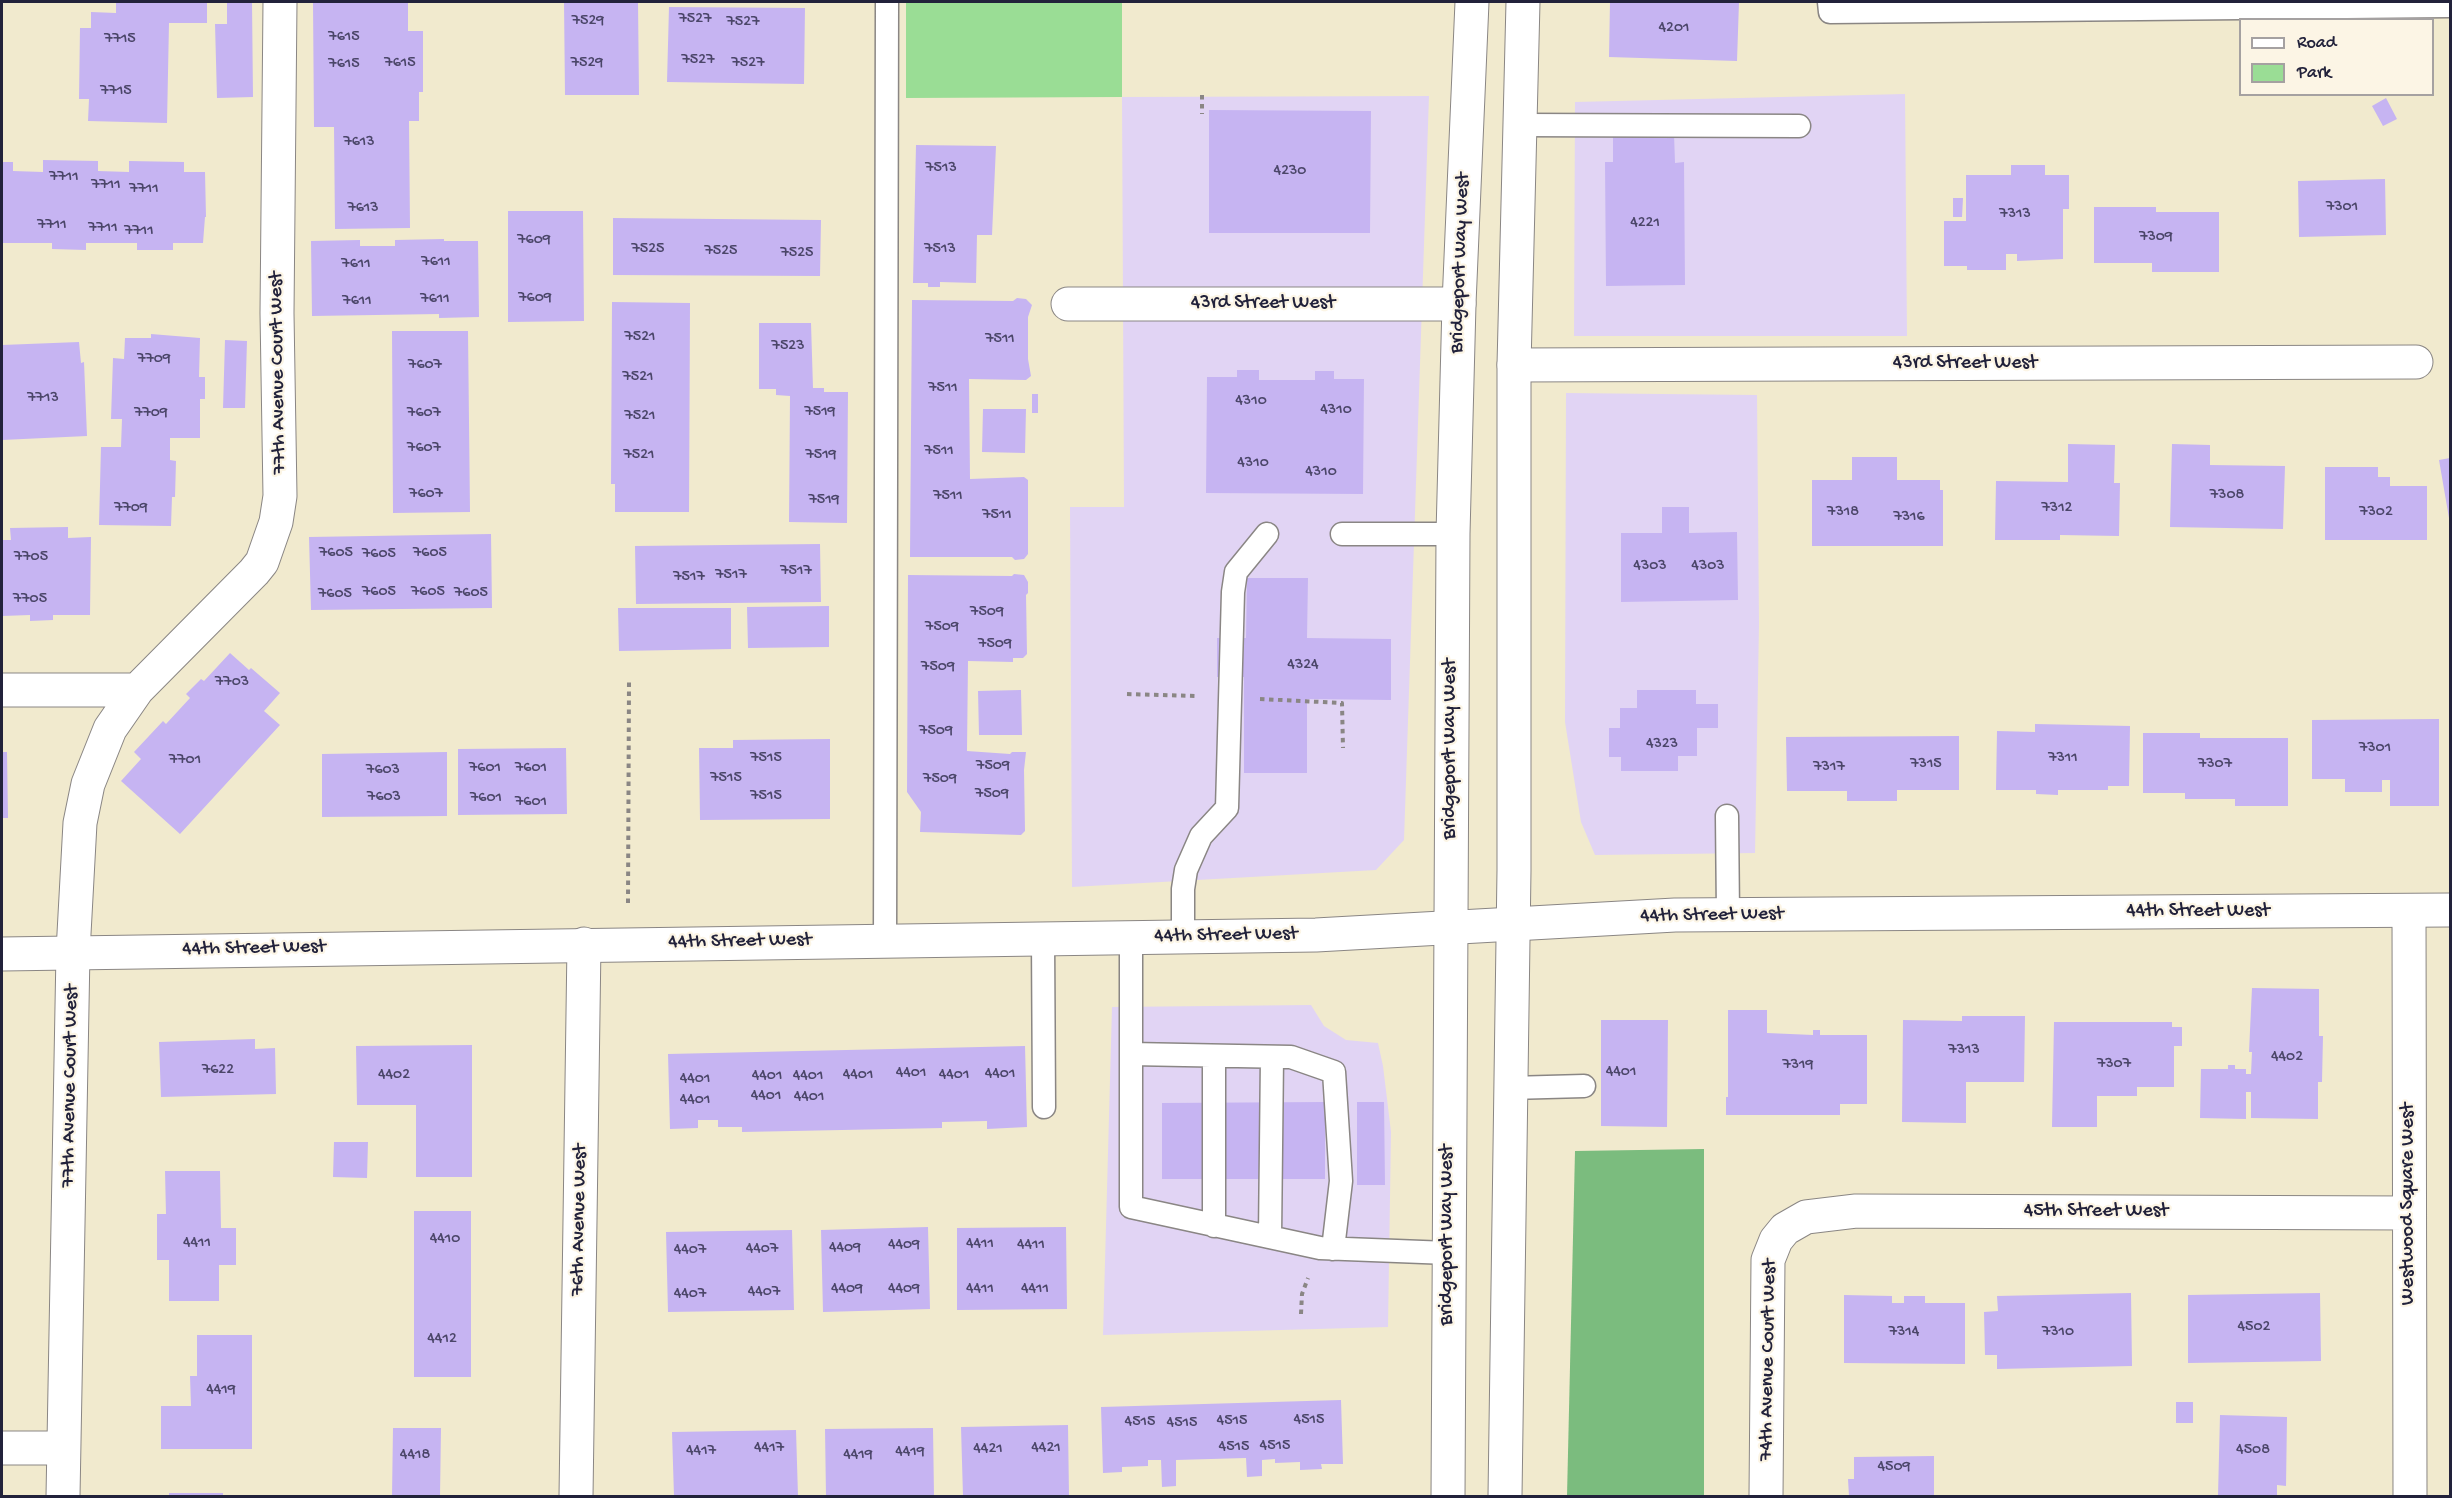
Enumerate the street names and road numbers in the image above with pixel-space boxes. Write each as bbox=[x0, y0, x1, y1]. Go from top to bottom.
street label: Bridgeport Way West bbox=[1446, 172, 1476, 354]
street label: 77th Avenue Court West bbox=[265, 271, 293, 475]
street label: 43rd Street West bbox=[1191, 292, 1335, 316]
street label: 43rd Street West bbox=[1893, 352, 2037, 376]
street label: Bridgeport Way West bbox=[1439, 659, 1463, 839]
street label: 44th Street West bbox=[2126, 900, 2270, 924]
street label: 44th Street West bbox=[1640, 903, 1784, 929]
street label: 44th Street West bbox=[1154, 923, 1298, 949]
street label: 44th Street West bbox=[668, 929, 812, 955]
street label: 44th Street West bbox=[182, 936, 326, 962]
street label: 77th Avenue Court West bbox=[57, 984, 85, 1188]
street label: Westwood Square West bbox=[2397, 1103, 2421, 1305]
street label: 76th Avenue West bbox=[567, 1144, 593, 1296]
street label: Bridgeport Way West bbox=[1436, 1145, 1460, 1325]
street label: 45th Street West bbox=[2024, 1200, 2168, 1224]
street label: 74th Avenue Court West bbox=[1755, 1259, 1783, 1461]

